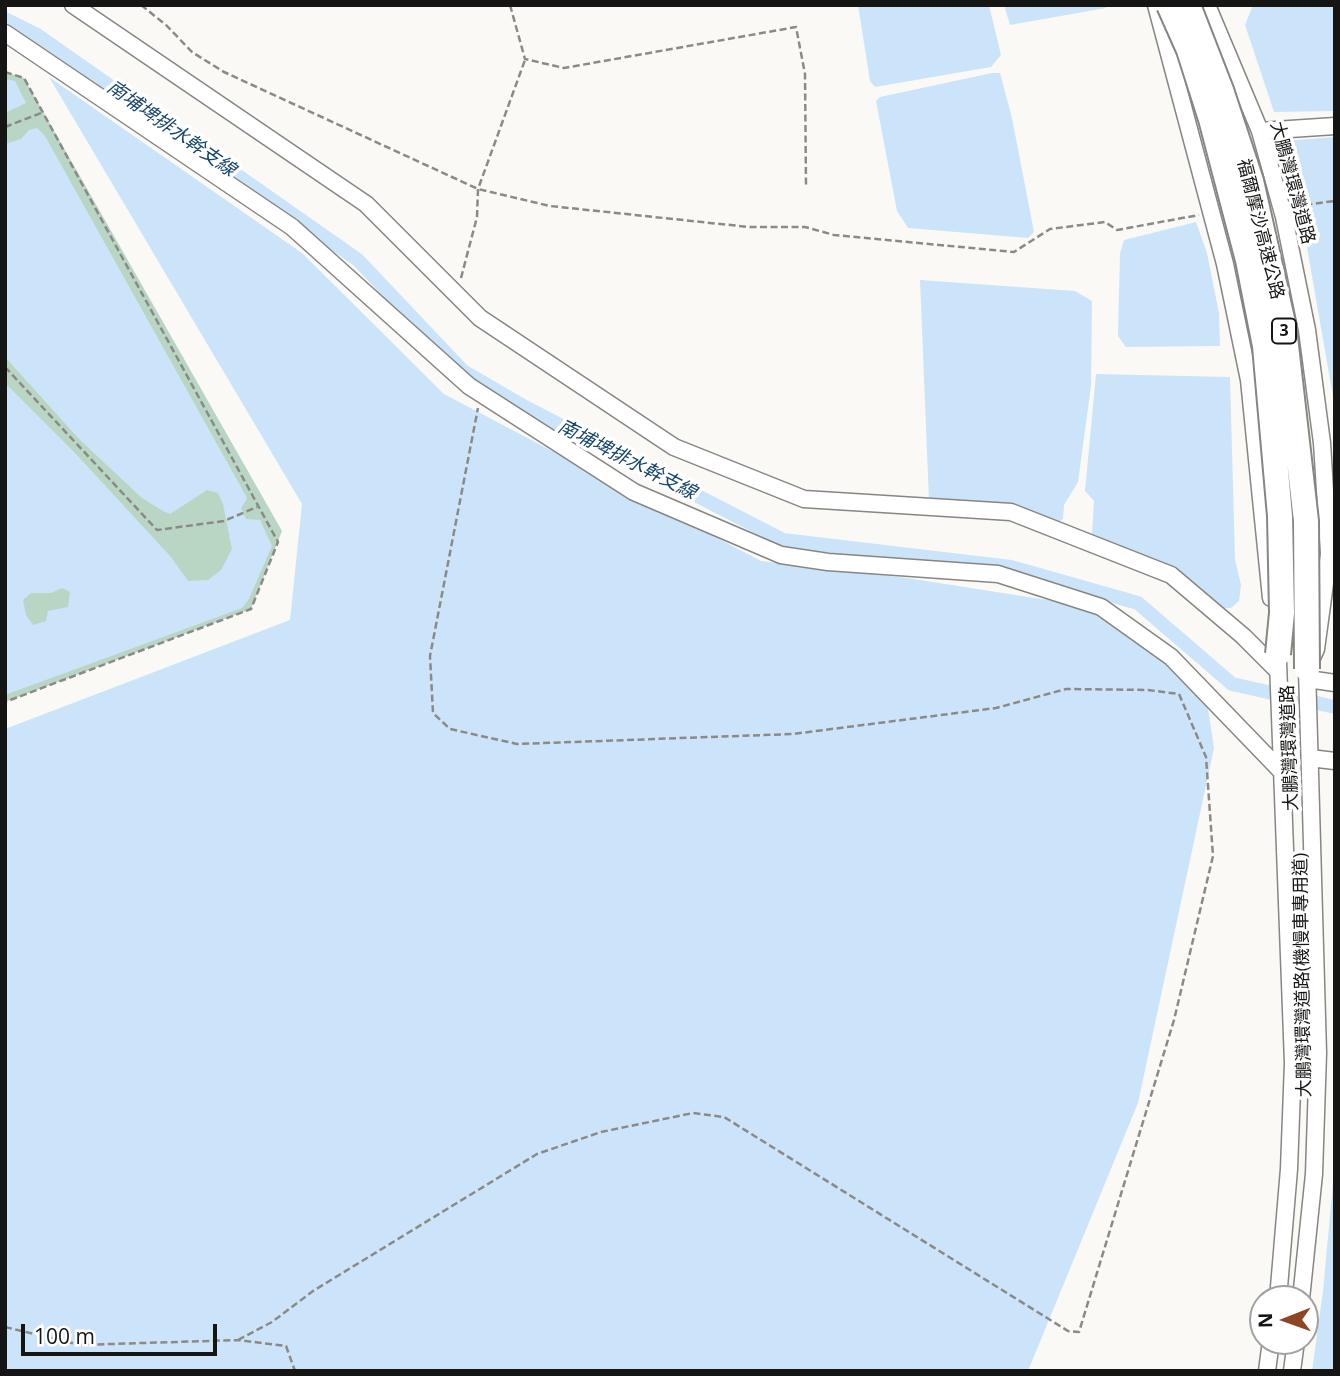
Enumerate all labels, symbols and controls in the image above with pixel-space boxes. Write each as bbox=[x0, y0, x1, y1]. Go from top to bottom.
water label: 南埔埤排水幹支線 bbox=[102, 76, 240, 182]
street label: 大鵬灣環灣道路 bbox=[1265, 119, 1319, 247]
street label: 福爾摩沙高速公路 bbox=[1232, 157, 1288, 301]
road number: 3 bbox=[1272, 318, 1296, 344]
water label: 南埔埤排水幹支線 bbox=[554, 415, 700, 505]
street label: 大鵬灣環灣道路 bbox=[1277, 685, 1303, 811]
street label: 大鵬灣環灣道路(機慢車專用道) bbox=[1290, 853, 1316, 1097]
north arrow bbox=[1249, 1285, 1319, 1355]
scale bar bbox=[24, 1310, 220, 1354]
text: N bbox=[1252, 1312, 1278, 1328]
text: 100 m bbox=[34, 1322, 95, 1350]

